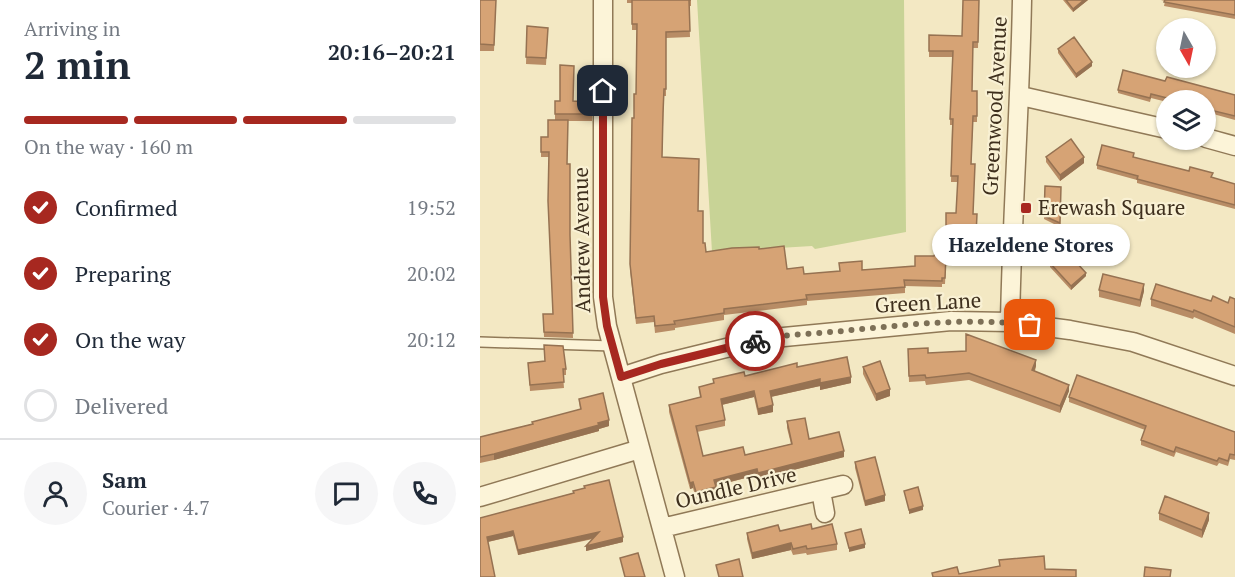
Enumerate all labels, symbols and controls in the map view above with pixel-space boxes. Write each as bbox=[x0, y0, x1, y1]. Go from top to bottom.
text: Arriving in bbox=[24, 15, 120, 42]
street label: Greenwood Avenue bbox=[975, 16, 1013, 196]
north arrow bbox=[1156, 18, 1216, 78]
map controls bbox=[1156, 18, 1216, 150]
text: 20:16–20:21 bbox=[328, 37, 456, 66]
text: 2 min bbox=[24, 38, 131, 90]
pin bbox=[577, 65, 628, 116]
icon: home bbox=[586, 74, 619, 107]
button: layers bbox=[1156, 90, 1216, 150]
text: On the way · 160 m bbox=[24, 133, 193, 160]
street label: Andrew Avenue bbox=[566, 167, 596, 313]
icon: check bbox=[24, 191, 57, 224]
text: Confirmed bbox=[75, 193, 178, 222]
place label: Erewash Square bbox=[1038, 193, 1185, 221]
text: 19:52 bbox=[407, 194, 456, 221]
marker: Erewash Square bbox=[1019, 201, 1033, 215]
callout: Hazeldene Stores bbox=[931, 223, 1129, 265]
text: Hazeldene Stores bbox=[948, 231, 1114, 258]
icon: check bbox=[24, 257, 57, 290]
text: Preparing bbox=[75, 259, 171, 288]
text: 20:02 bbox=[407, 260, 456, 287]
street label: Green Lane bbox=[874, 285, 982, 319]
pin bbox=[1004, 299, 1055, 350]
icon: bag bbox=[1013, 308, 1046, 341]
courier bbox=[725, 311, 785, 371]
icon: check bbox=[24, 323, 57, 356]
text: On the way bbox=[75, 325, 185, 354]
icon: bike bbox=[739, 325, 772, 358]
text: 20:12 bbox=[407, 326, 456, 353]
text: Delivered bbox=[75, 391, 168, 420]
street label: Oundle Drive bbox=[672, 459, 799, 515]
button: person bbox=[24, 462, 87, 525]
button: chat bbox=[315, 462, 378, 525]
button: phone bbox=[393, 462, 456, 525]
text: Sam bbox=[102, 465, 147, 494]
text: Courier · 4.7 bbox=[102, 494, 210, 521]

